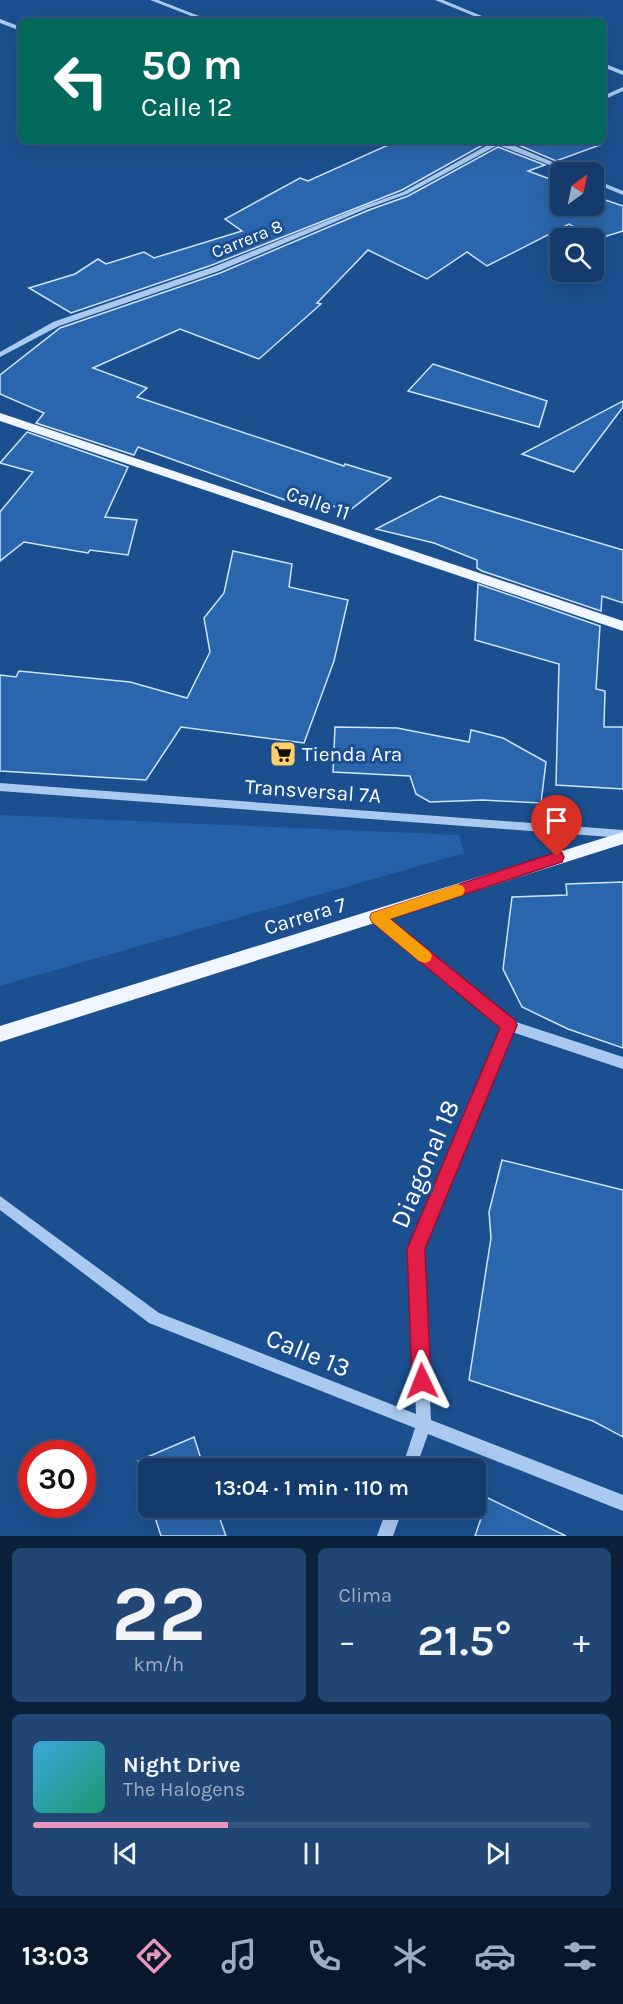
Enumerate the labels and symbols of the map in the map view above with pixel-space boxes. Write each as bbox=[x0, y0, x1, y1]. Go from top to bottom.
north arrow bbox=[550, 162, 604, 216]
street label: Carrera 8 bbox=[208, 215, 286, 263]
street label: Calle 11 bbox=[283, 481, 353, 525]
supermarket icon: Tienda Ara bbox=[268, 739, 298, 769]
place label: Tienda Ara bbox=[302, 742, 402, 766]
street label: Transversal 7A bbox=[244, 774, 382, 808]
pin bbox=[531, 795, 582, 857]
street label: Carrera 7 bbox=[261, 892, 349, 940]
street label: Diagonal 18 bbox=[384, 1095, 466, 1233]
street label: Calle 13 bbox=[261, 1322, 355, 1384]
position arrow bbox=[390, 1349, 454, 1413]
speed limit sign: 30 bbox=[18, 1440, 96, 1518]

